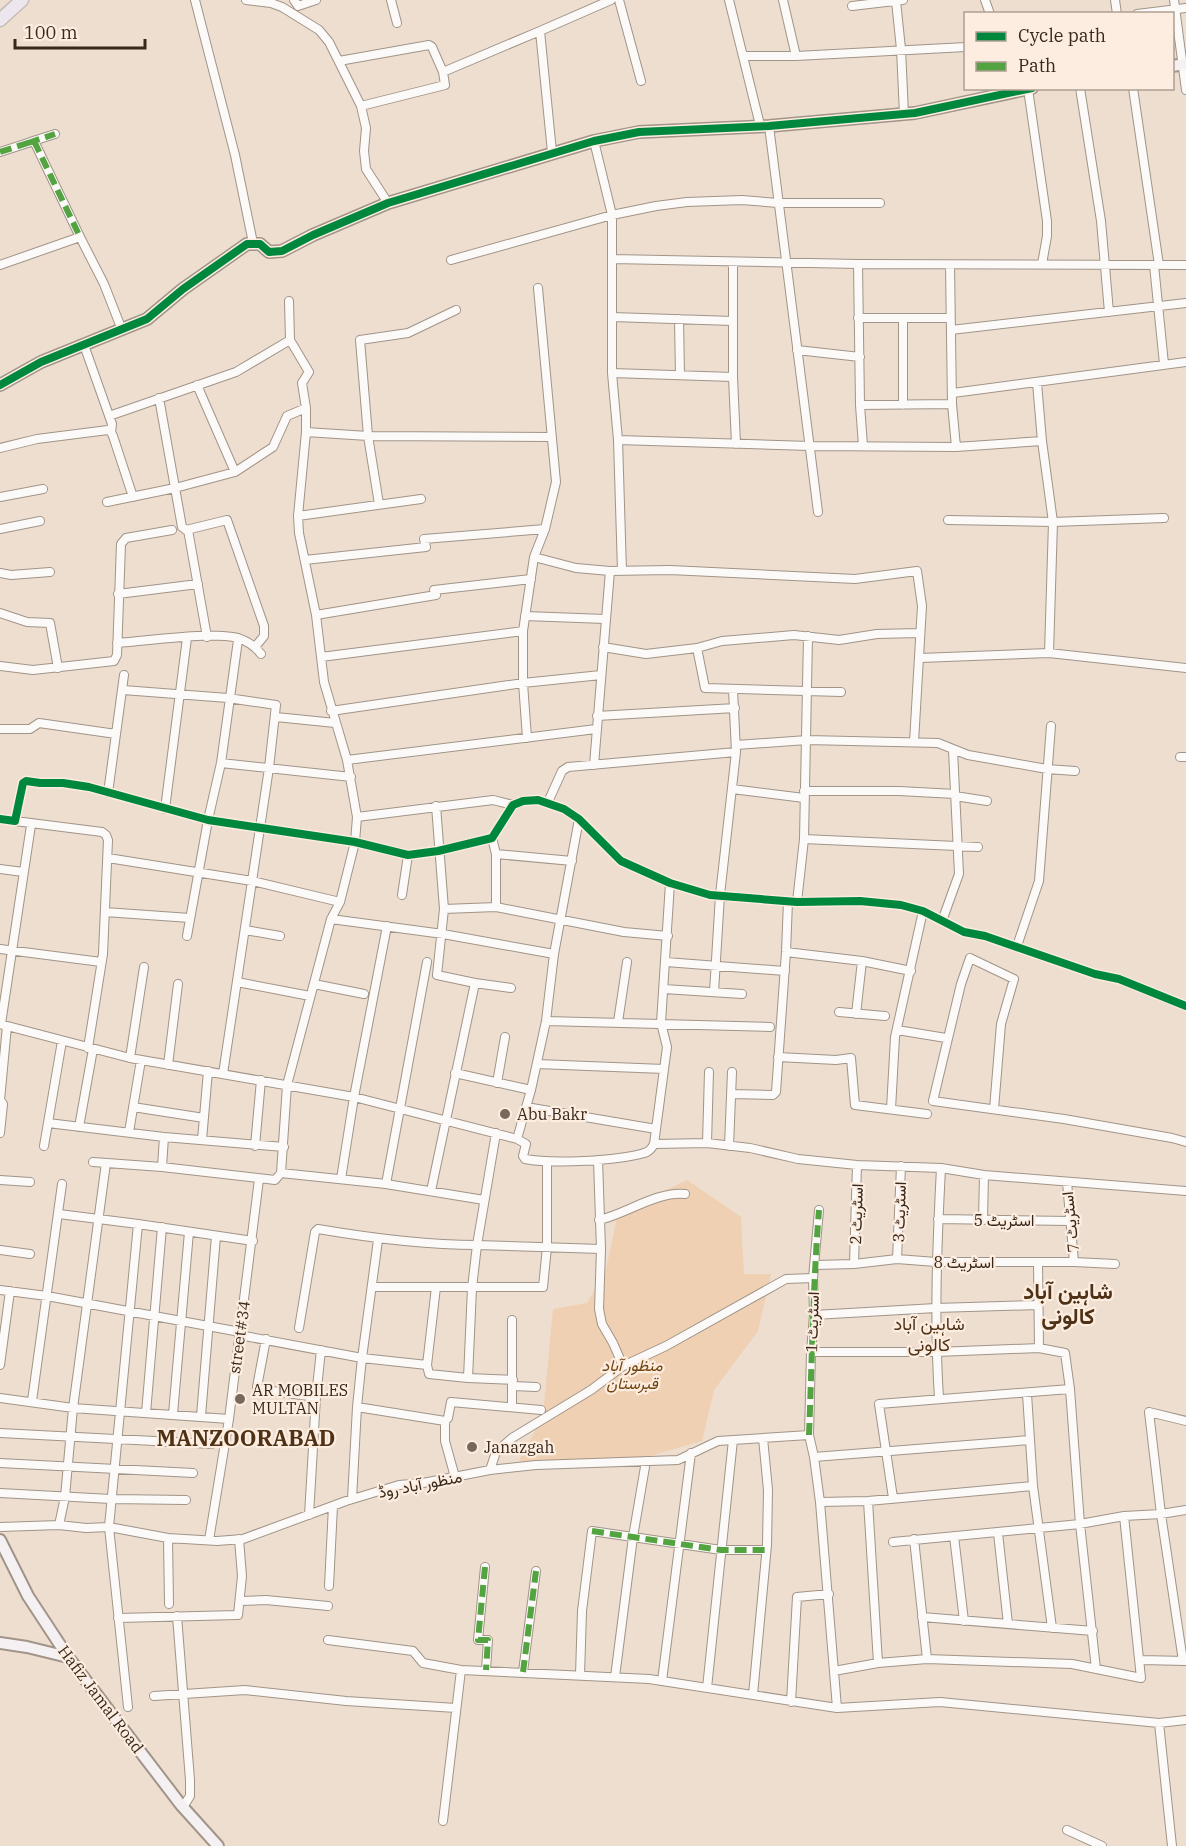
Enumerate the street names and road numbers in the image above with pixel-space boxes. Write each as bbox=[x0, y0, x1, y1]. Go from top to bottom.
street label: اسٹریٹ 3 bbox=[888, 1181, 911, 1243]
street label: اسٹریٹ 2 bbox=[845, 1183, 868, 1245]
street label: اسٹریٹ 7 bbox=[1057, 1190, 1084, 1253]
street label: اسٹریٹ 5 bbox=[973, 1210, 1035, 1231]
street label: اسٹریٹ 8 bbox=[933, 1252, 995, 1273]
street label: اسٹریٹ 1 bbox=[801, 1291, 824, 1353]
street label: street#34 bbox=[224, 1299, 254, 1375]
street label: منظور آباد روڈ bbox=[376, 1466, 464, 1503]
street label: Hafiz Jamal Road bbox=[54, 1641, 148, 1757]

